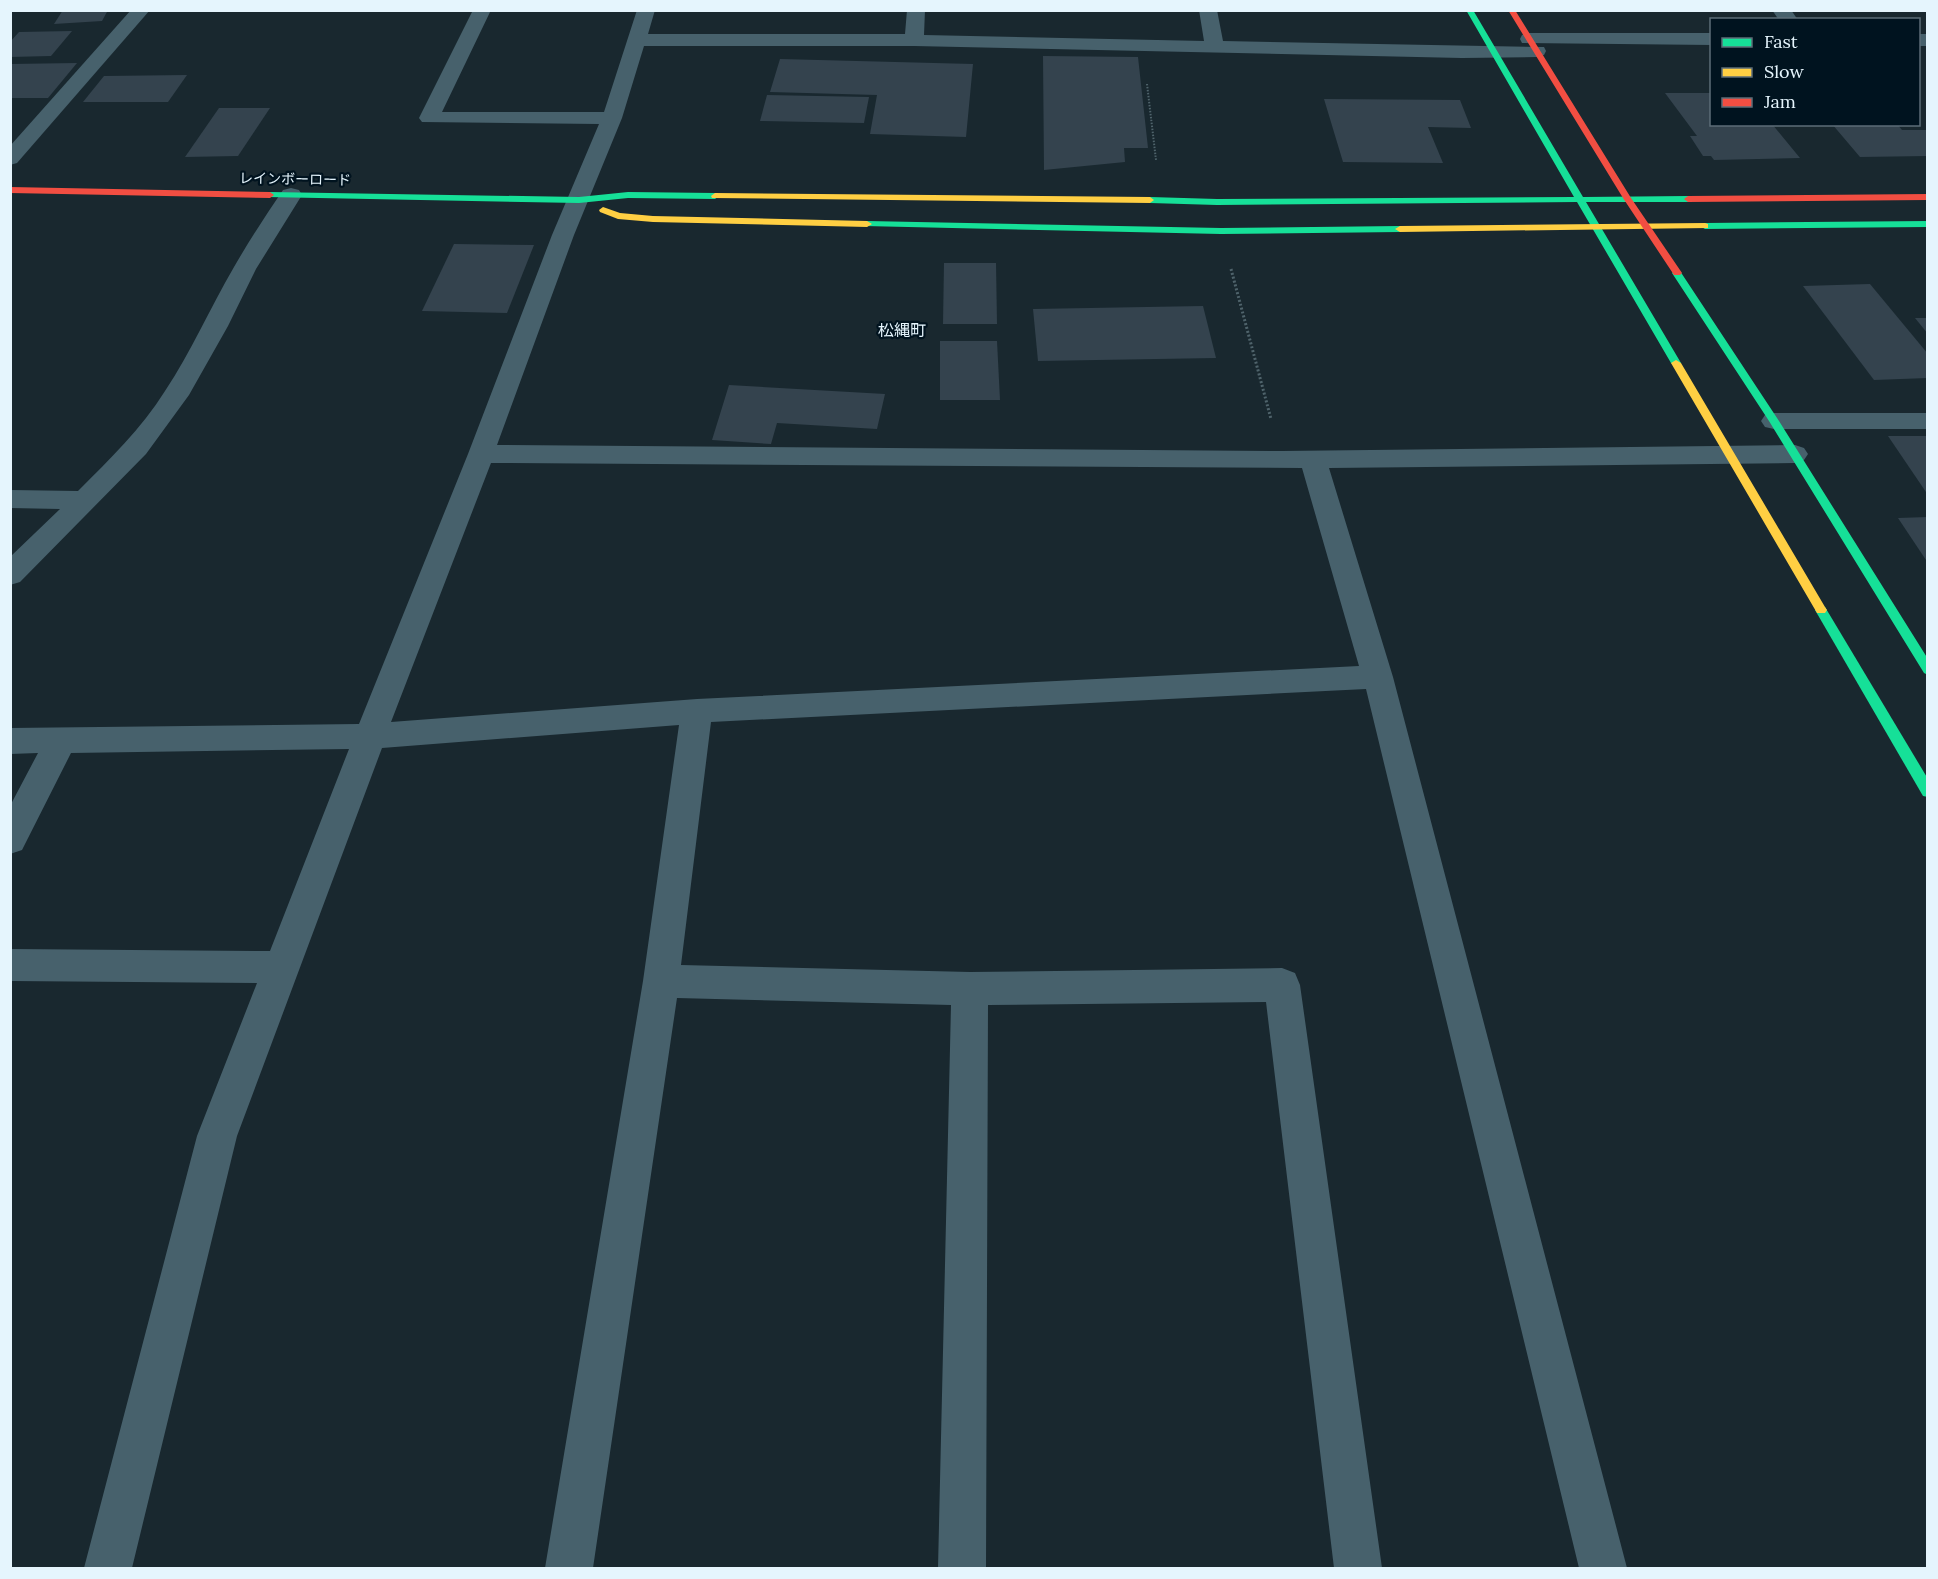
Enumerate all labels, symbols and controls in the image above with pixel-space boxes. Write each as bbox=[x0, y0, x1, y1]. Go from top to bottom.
legend bbox=[1710, 18, 1920, 126]
text: Fast bbox=[1764, 30, 1798, 53]
text: Slow bbox=[1764, 60, 1804, 83]
text: Jam bbox=[1763, 90, 1796, 113]
street label: レインボーロード bbox=[239, 169, 351, 189]
district label: 松縄町 bbox=[878, 320, 926, 340]

